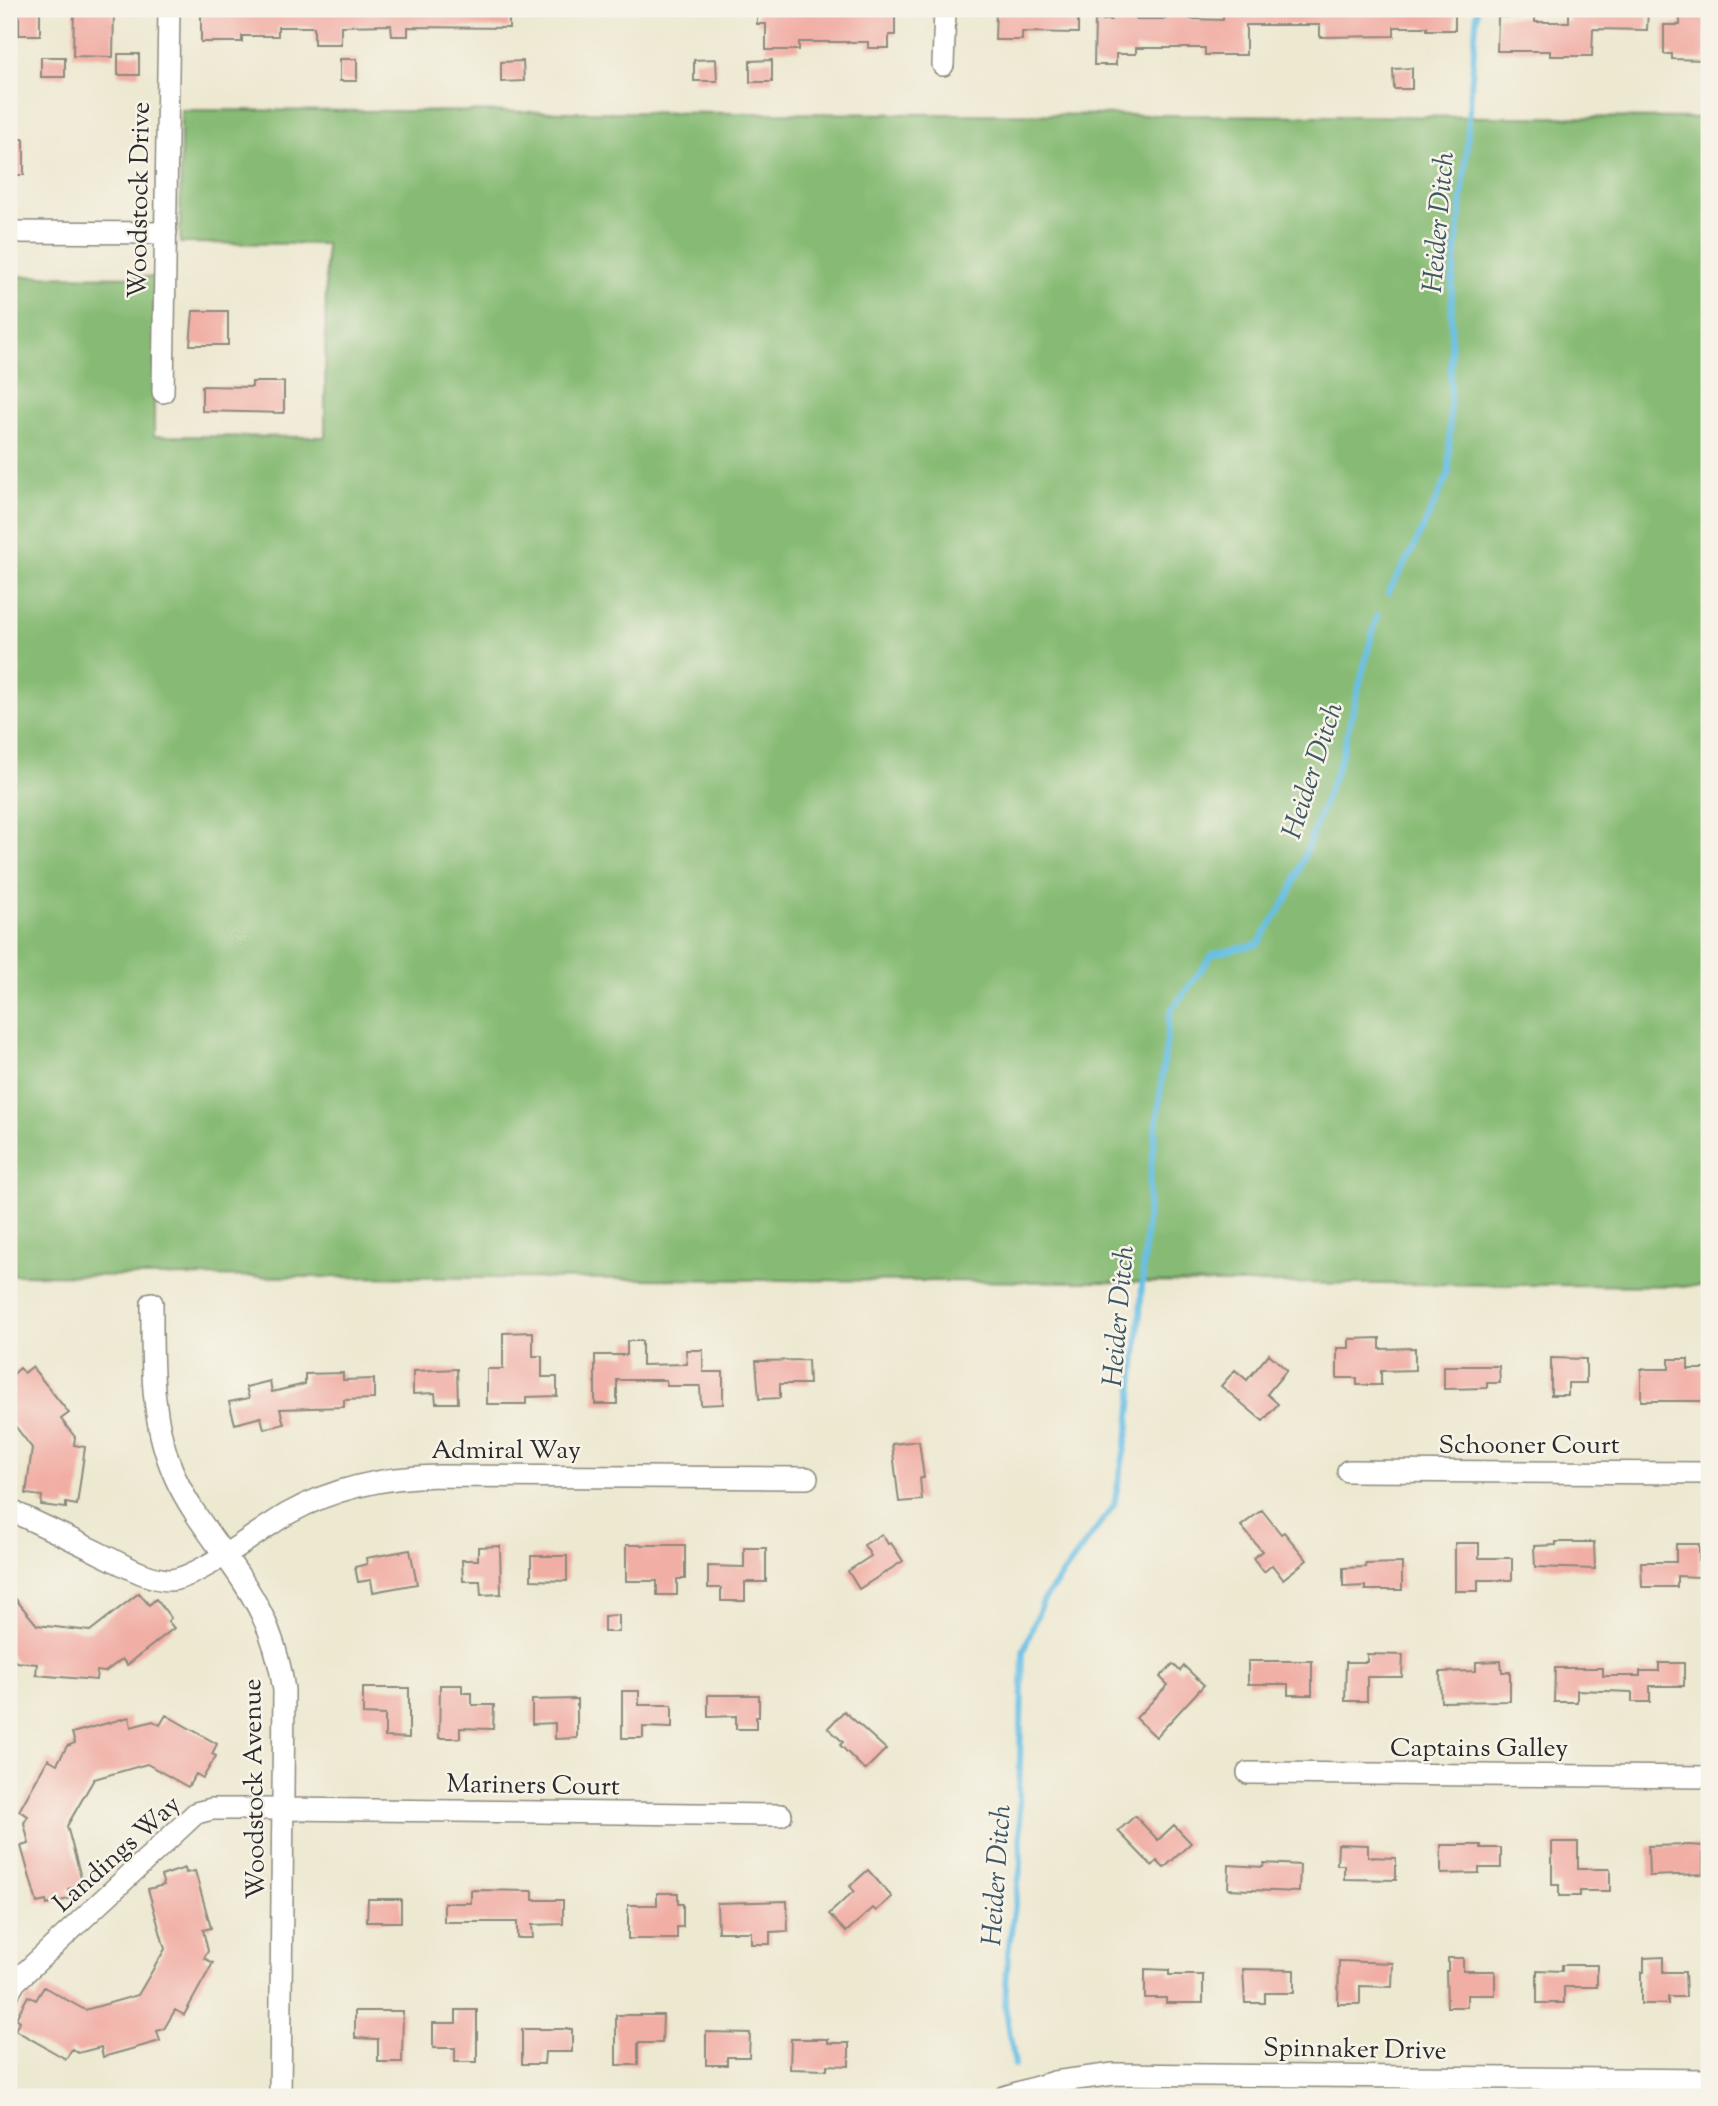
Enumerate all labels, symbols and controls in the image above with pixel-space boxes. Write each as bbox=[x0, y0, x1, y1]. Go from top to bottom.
street label: Woodstock Drive bbox=[120, 101, 161, 299]
water label: Heider Ditch bbox=[1414, 150, 1466, 294]
water label: Heider Ditch bbox=[1273, 697, 1355, 844]
water label: Heider Ditch bbox=[1094, 1244, 1146, 1388]
street label: Schooner Court bbox=[1438, 1428, 1620, 1465]
street label: Admiral Way bbox=[431, 1433, 581, 1470]
street label: Woodstock Avenue bbox=[235, 1678, 276, 1900]
street label: Captains Galley bbox=[1390, 1731, 1568, 1768]
street label: Mariners Court bbox=[446, 1766, 620, 1807]
street label: Landings Way bbox=[46, 1787, 190, 1922]
water label: Heider Ditch bbox=[973, 1803, 1023, 1947]
street label: Spinnaker Drive bbox=[1263, 2030, 1447, 2071]

